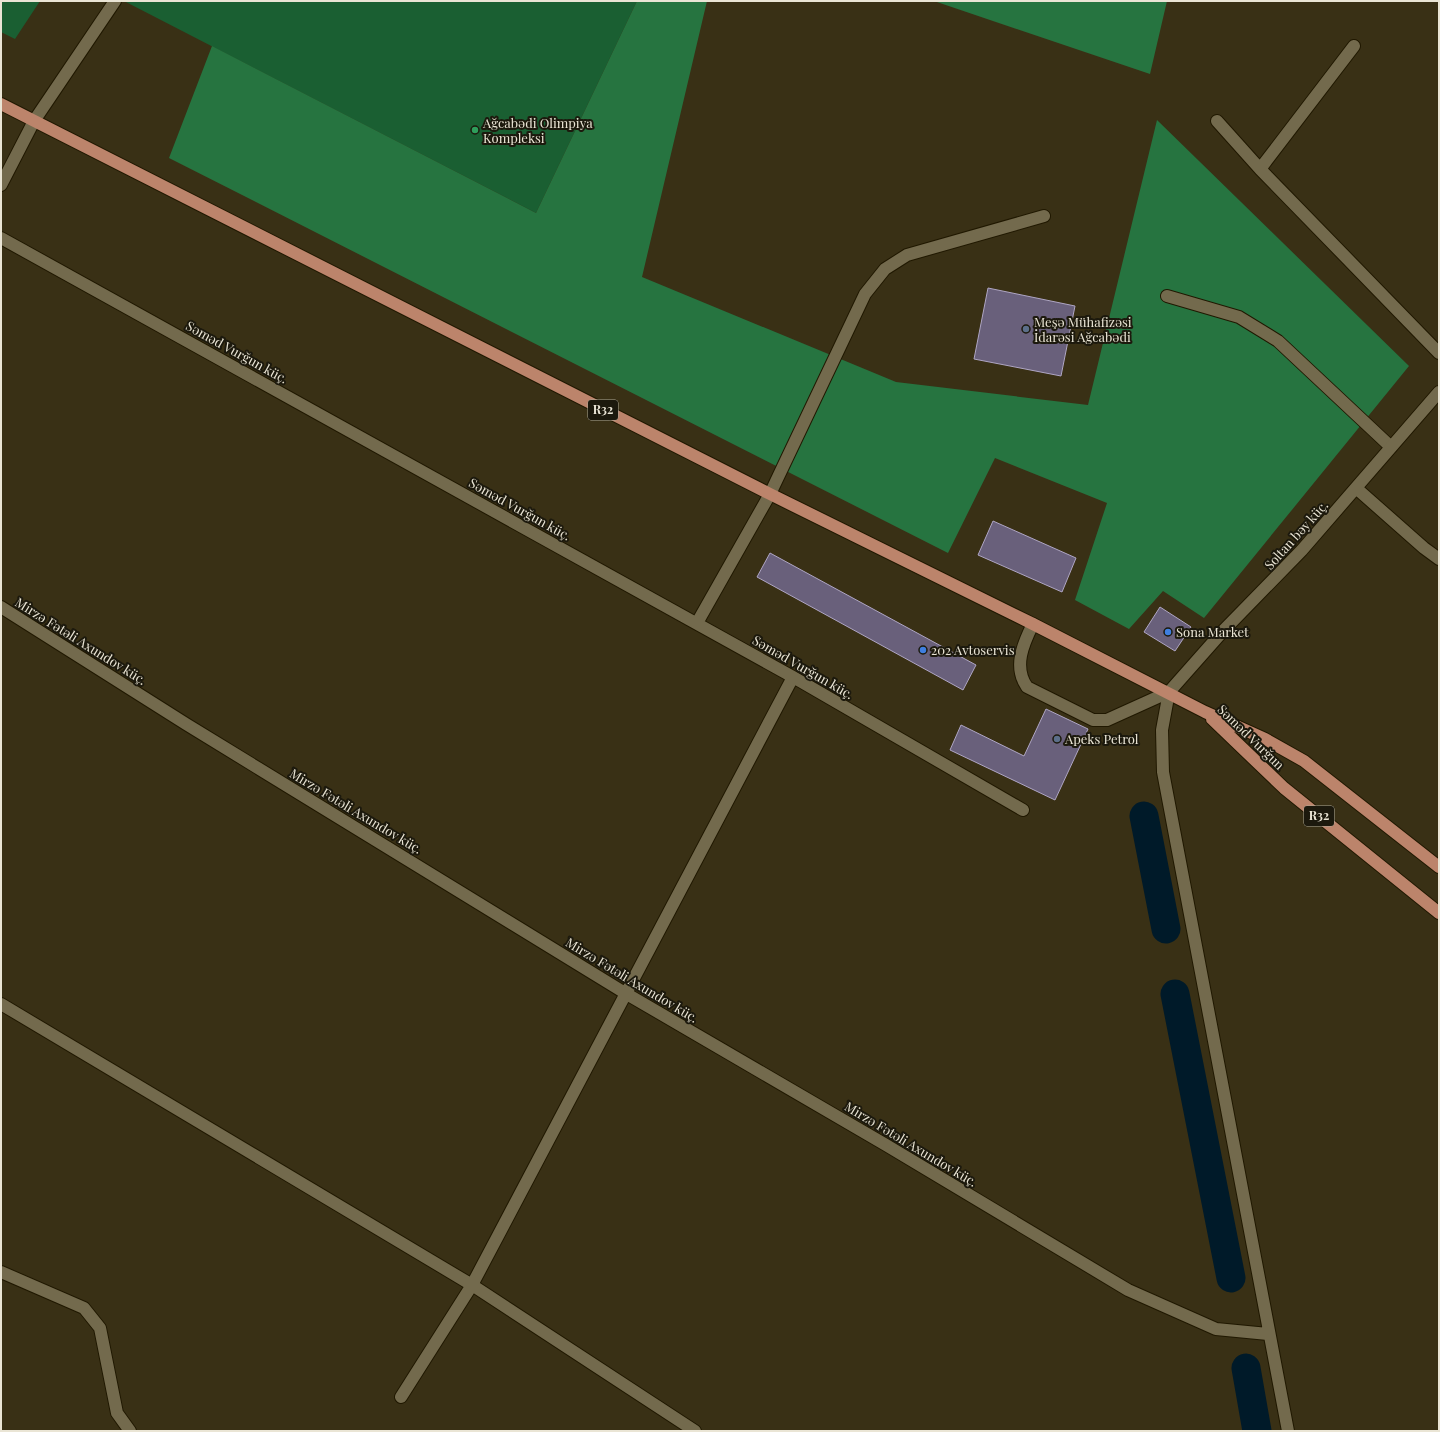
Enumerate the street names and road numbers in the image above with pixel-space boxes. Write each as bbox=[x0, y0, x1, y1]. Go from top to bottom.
street label: Səməd Vurğun küç. bbox=[183, 317, 291, 387]
road number: R32 bbox=[588, 400, 618, 420]
street label: Səməd Vurğun küç. bbox=[466, 474, 574, 544]
street label: Soltan bəy küç. bbox=[1260, 496, 1331, 573]
street label: Mirzə Fətəli Axundov küç. bbox=[12, 593, 150, 688]
street label: Səməd Vurğun küç. bbox=[750, 631, 857, 702]
street label: Səməd Vurğun bbox=[1214, 700, 1289, 773]
street label: Mirzə Fətəli Axundov küç. bbox=[287, 764, 426, 857]
road number: R32 bbox=[1304, 806, 1334, 826]
street label: Mirzə Fətəli Axundov küç. bbox=[563, 933, 702, 1026]
street label: Mirzə Fətəli Axundov küç. bbox=[842, 1097, 981, 1190]

